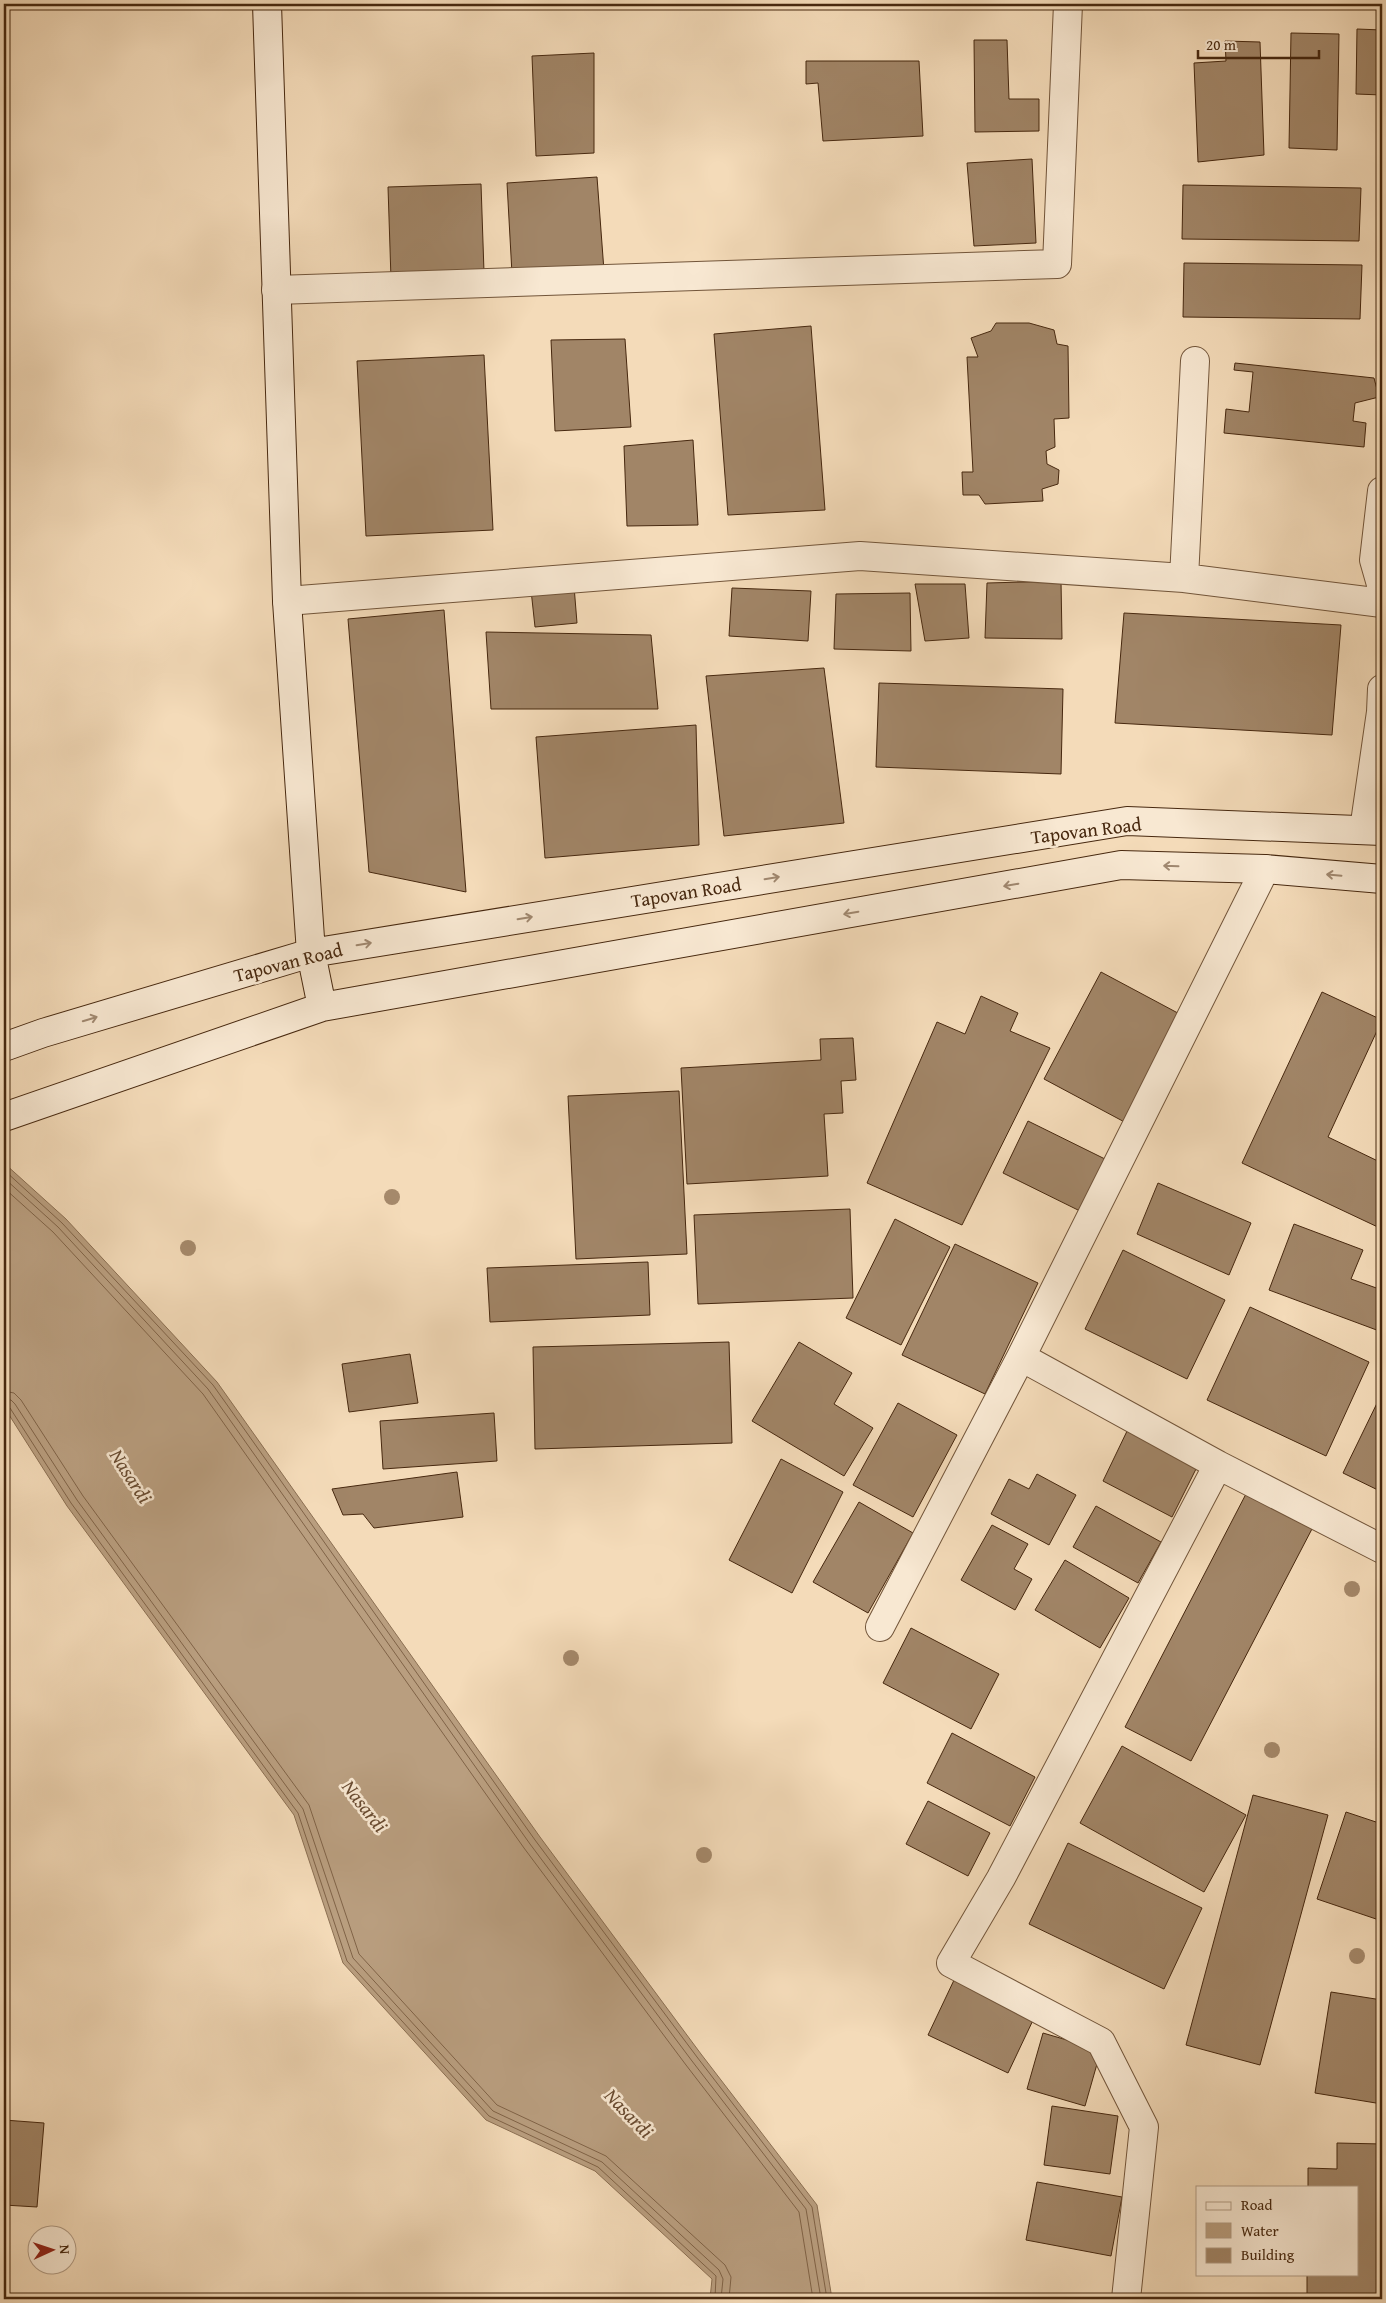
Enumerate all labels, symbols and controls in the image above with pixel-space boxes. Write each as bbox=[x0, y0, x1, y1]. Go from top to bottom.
scale bar bbox=[1198, 28, 1320, 60]
text: 20 m bbox=[1206, 34, 1237, 55]
street label: Tapovan Road bbox=[1029, 809, 1144, 851]
one-way arrow bbox=[1164, 862, 1180, 871]
street label: Tapovan Road bbox=[629, 869, 744, 915]
one-way arrow bbox=[1326, 870, 1342, 879]
one-way arrow bbox=[763, 873, 779, 883]
one-way arrow bbox=[1003, 880, 1019, 890]
one-way arrow bbox=[843, 909, 859, 919]
one-way arrow bbox=[516, 913, 532, 923]
street label: Tapovan Road bbox=[231, 935, 346, 989]
one-way arrow bbox=[356, 938, 372, 948]
one-way arrow bbox=[81, 1013, 97, 1023]
water label: Nasardi bbox=[102, 1442, 160, 1509]
water label: Nasardi bbox=[335, 1772, 395, 1838]
water label: Nasardi bbox=[598, 2080, 661, 2144]
legend bbox=[1196, 2186, 1358, 2276]
text: Road bbox=[1241, 2194, 1272, 2215]
text: Water bbox=[1241, 2220, 1279, 2241]
north arrow bbox=[28, 2226, 78, 2276]
text: N bbox=[55, 2244, 75, 2255]
text: Building bbox=[1241, 2244, 1295, 2265]

